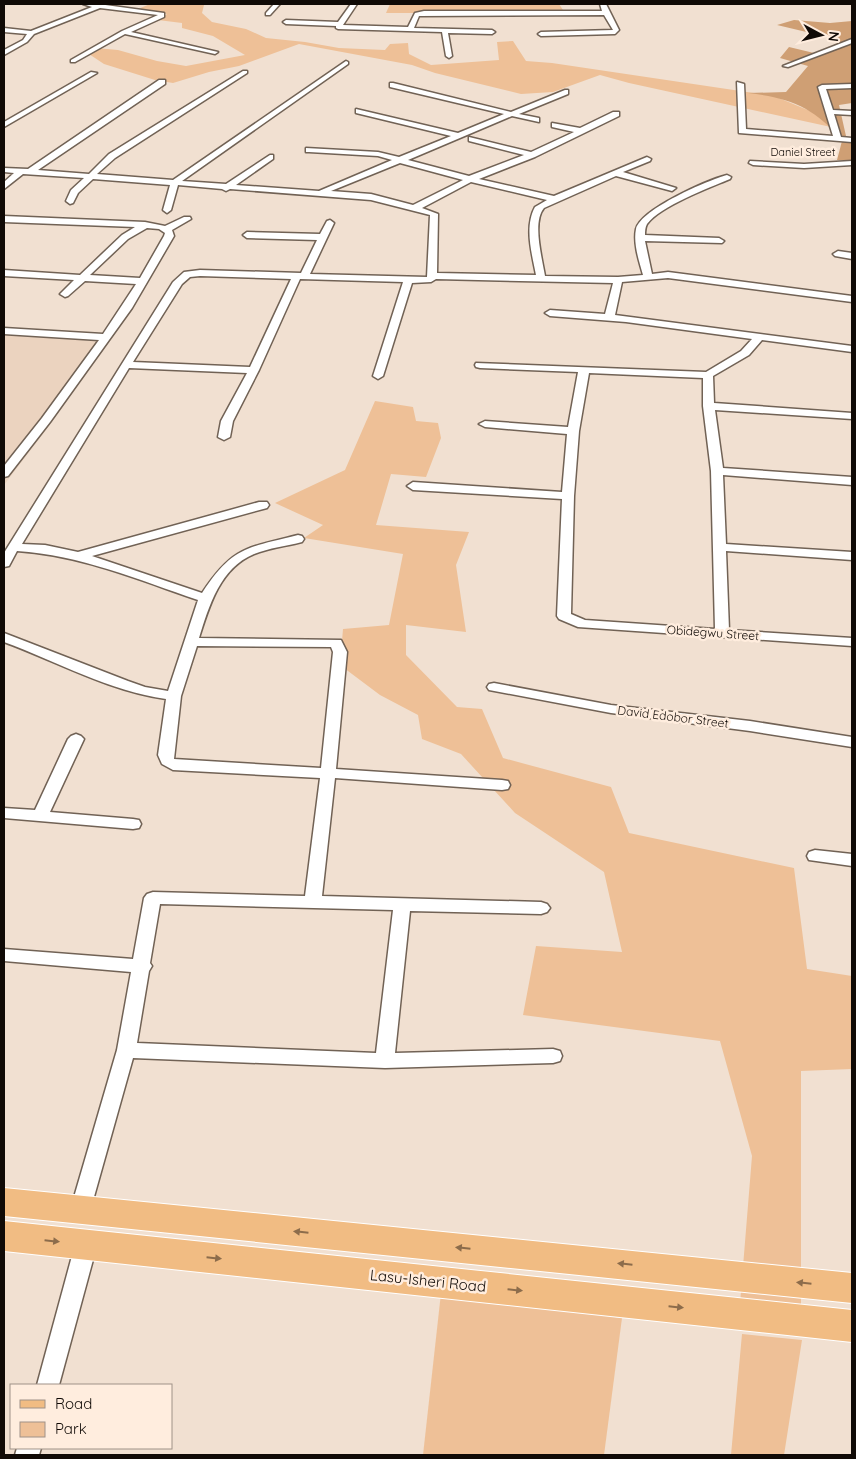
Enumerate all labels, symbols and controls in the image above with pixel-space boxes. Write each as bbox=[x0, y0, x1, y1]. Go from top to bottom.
north arrow bbox=[796, 10, 846, 60]
text: N bbox=[824, 30, 843, 43]
street label: Daniel Street bbox=[770, 145, 836, 159]
street label: Obidegwu Street bbox=[666, 622, 760, 643]
street label: David Edobor Street bbox=[617, 702, 729, 731]
one-way arrow bbox=[293, 1228, 309, 1236]
one-way arrow bbox=[45, 1237, 61, 1245]
one-way arrow bbox=[455, 1244, 471, 1252]
one-way arrow bbox=[206, 1254, 222, 1262]
one-way arrow bbox=[616, 1260, 632, 1268]
street label: Lasu-Isheri Road bbox=[369, 1265, 487, 1296]
one-way arrow bbox=[795, 1279, 811, 1287]
one-way arrow bbox=[507, 1286, 523, 1294]
one-way arrow bbox=[669, 1303, 685, 1311]
legend bbox=[10, 1384, 172, 1449]
text: Road bbox=[55, 1394, 92, 1413]
text: Park bbox=[55, 1419, 87, 1438]

